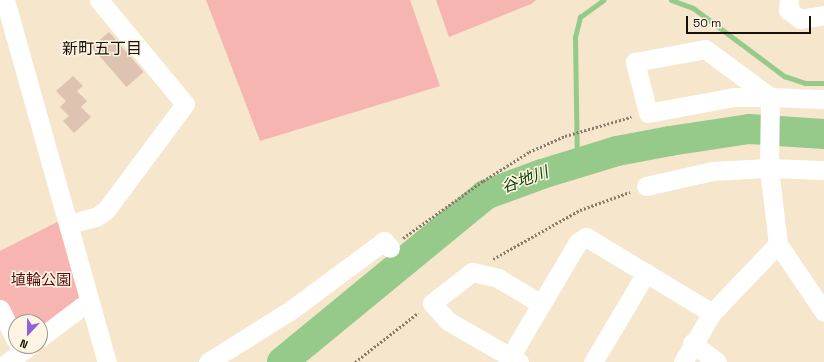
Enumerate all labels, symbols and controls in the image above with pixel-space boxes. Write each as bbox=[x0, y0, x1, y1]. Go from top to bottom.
scale bar bbox=[688, 8, 813, 34]
text: 50 m bbox=[693, 15, 721, 31]
district label: 新町五丁目 bbox=[62, 39, 142, 59]
water label: 谷地川 bbox=[499, 163, 551, 197]
park label: 埴輪公園 bbox=[11, 271, 71, 289]
north arrow bbox=[8, 314, 48, 354]
text: N bbox=[18, 336, 30, 352]

